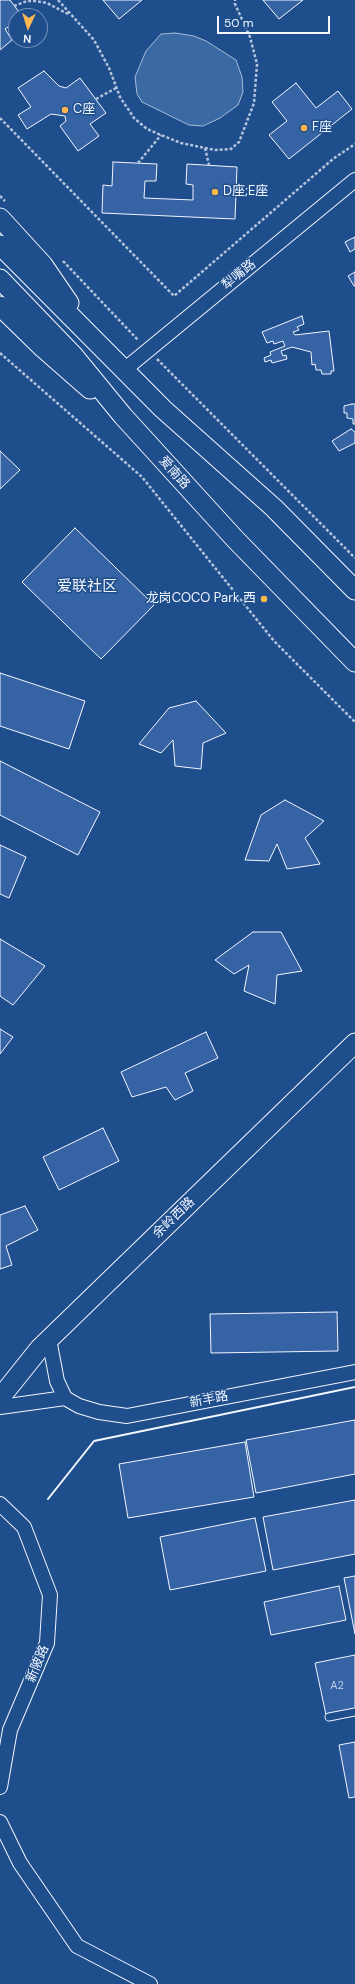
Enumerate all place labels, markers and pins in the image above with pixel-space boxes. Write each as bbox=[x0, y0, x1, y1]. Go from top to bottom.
place label: C座 bbox=[73, 102, 95, 118]
marker: C座 bbox=[60, 105, 70, 115]
place label: F座 bbox=[312, 120, 332, 136]
marker: F座 bbox=[299, 123, 309, 133]
place label: D座;E座 bbox=[223, 184, 268, 200]
marker: D座;E座 bbox=[210, 187, 220, 197]
place label: 龙岗COCO Park 西 bbox=[146, 591, 256, 607]
marker: 龙岗COCO Park 西 bbox=[259, 594, 269, 604]

